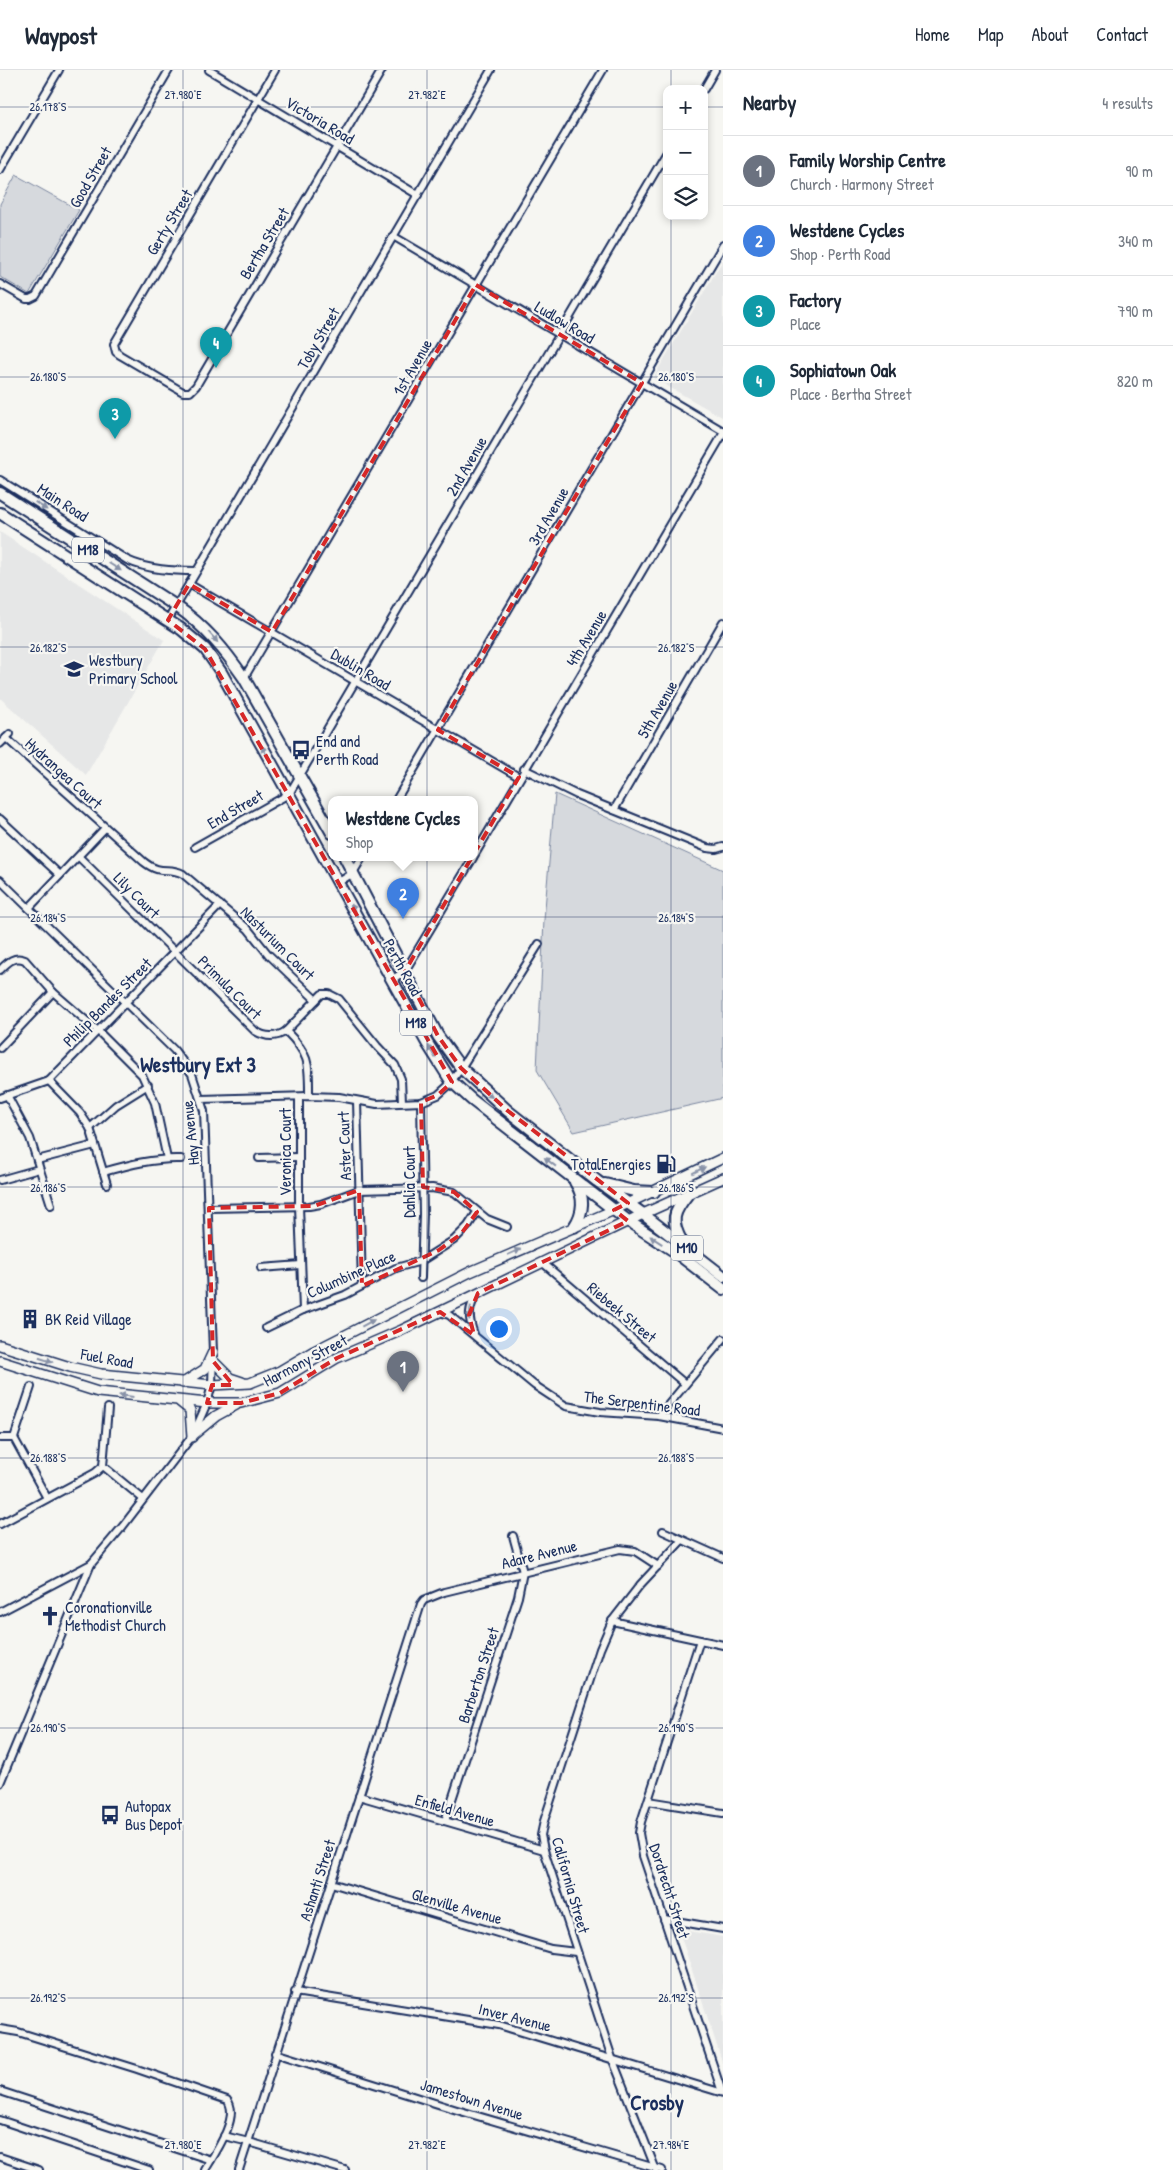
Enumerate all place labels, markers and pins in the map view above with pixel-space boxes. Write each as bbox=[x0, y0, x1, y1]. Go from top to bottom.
pin: 4 bbox=[200, 327, 232, 368]
pin: 3 bbox=[99, 398, 131, 439]
place label: Westbury Primary School bbox=[89, 649, 178, 689]
school or university icon: Westbury Primary School bbox=[63, 658, 85, 680]
place label: End and Perth Road bbox=[316, 730, 378, 770]
bus stop icon: End and Perth Road bbox=[290, 739, 312, 761]
pin: 2 bbox=[387, 878, 419, 919]
place label: TotalEnergies bbox=[571, 1153, 651, 1175]
fuel station icon: TotalEnergies bbox=[655, 1153, 677, 1175]
building icon: BK Reid Village bbox=[19, 1308, 41, 1330]
place label: BK Reid Village bbox=[45, 1308, 132, 1330]
pin: 1 bbox=[387, 1351, 419, 1392]
place label: Coronationville Methodist Church bbox=[65, 1596, 166, 1636]
church icon: Coronationville Methodist Church bbox=[39, 1605, 61, 1627]
place label: Autopax Bus Depot bbox=[125, 1795, 183, 1835]
bus stop icon: Autopax Bus Depot bbox=[99, 1804, 121, 1826]

